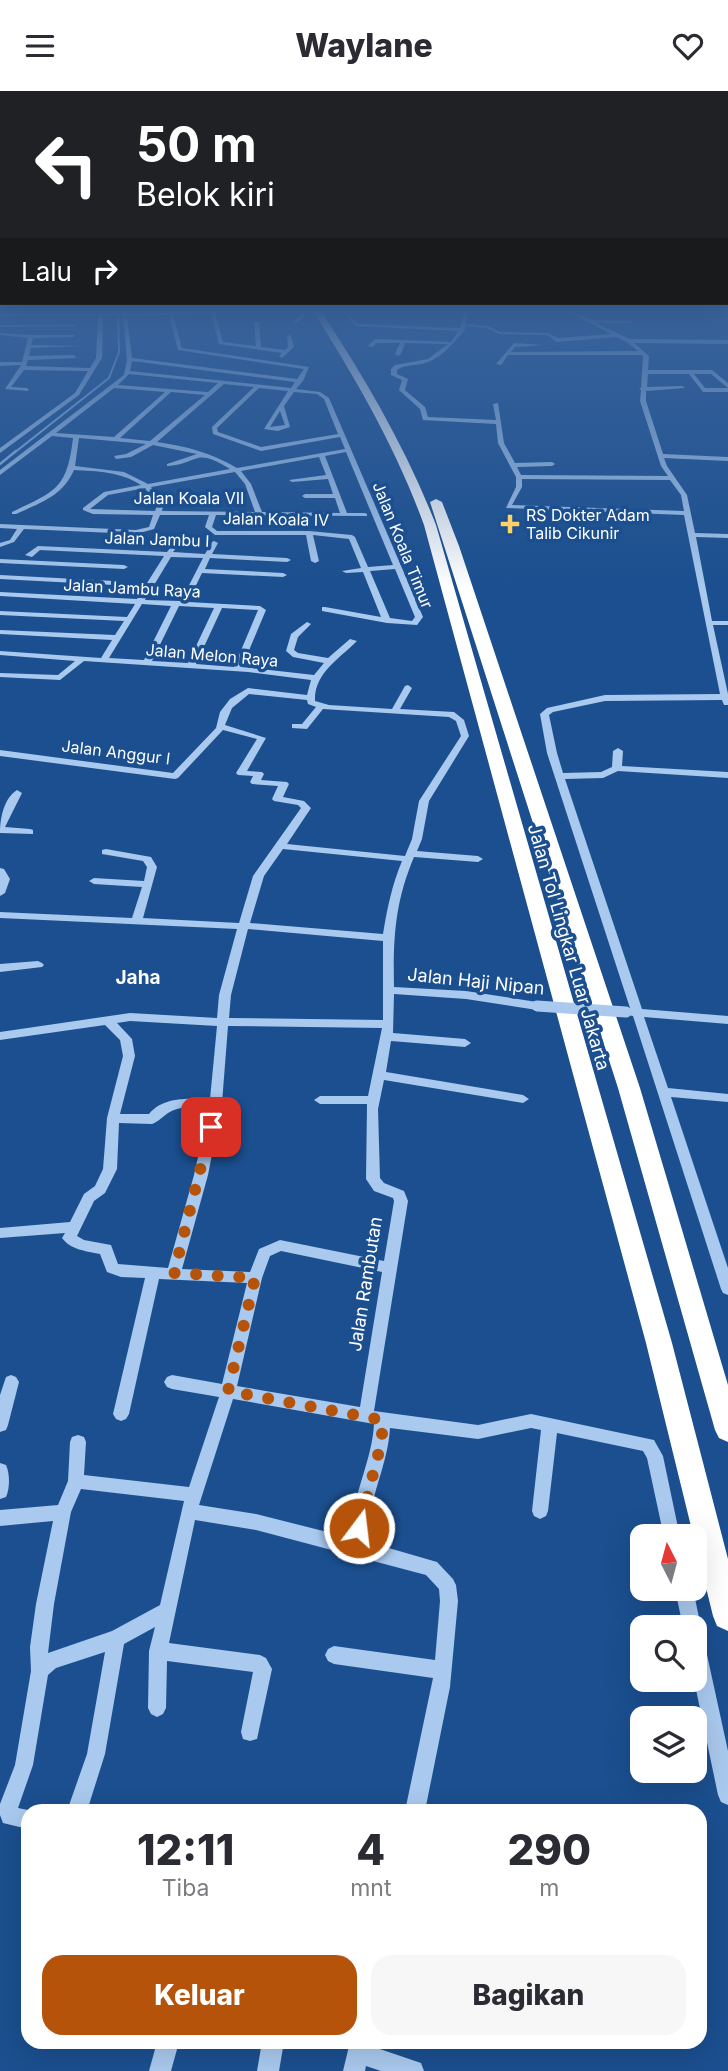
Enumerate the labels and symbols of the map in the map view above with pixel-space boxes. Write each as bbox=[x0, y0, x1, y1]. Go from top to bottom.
street label: Jalan Koala Timur bbox=[368, 479, 438, 611]
street label: Jalan Koala VII bbox=[134, 488, 244, 508]
place label: RS Dokter Adam Talib Cikunir bbox=[526, 505, 650, 543]
street label: Jalan Koala IV bbox=[223, 508, 329, 530]
marker: RS Dokter Adam Talib Cikunir bbox=[500, 514, 520, 534]
street label: Jalan Jambu I bbox=[104, 527, 210, 551]
street label: Jalan Jambu Raya bbox=[63, 574, 201, 602]
street label: Jalan Melon Raya bbox=[145, 639, 279, 671]
street label: Jalan Anggur I bbox=[61, 735, 171, 769]
street label: Jalan Tol Lingkar Luar Jakarta bbox=[524, 821, 614, 1073]
street label: Jalan Haji Nipan bbox=[406, 963, 546, 999]
district label: Jaha bbox=[116, 966, 161, 989]
pin bbox=[181, 1097, 241, 1157]
street label: Jalan Rambutan bbox=[344, 1215, 386, 1353]
position arrow bbox=[322, 1491, 396, 1565]
north arrow bbox=[630, 1524, 707, 1601]

